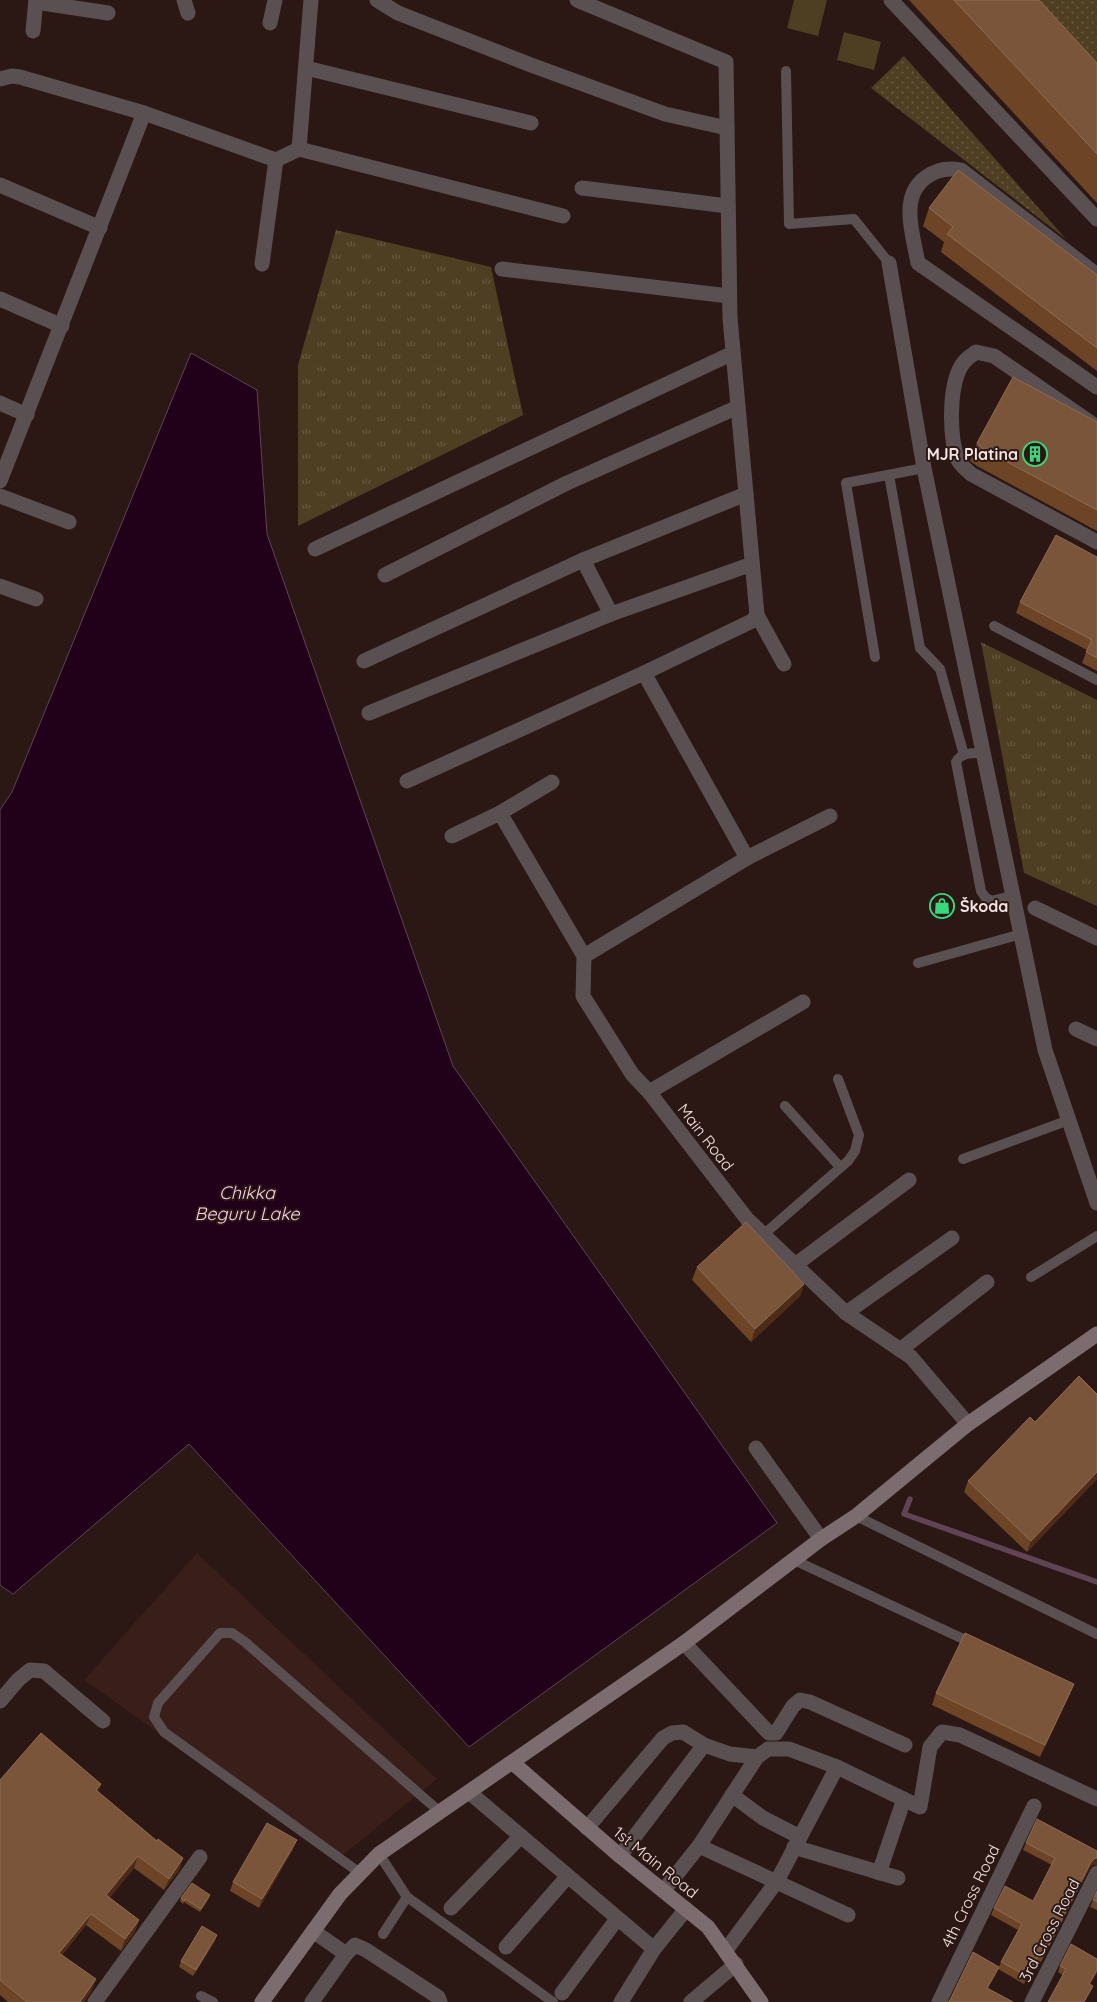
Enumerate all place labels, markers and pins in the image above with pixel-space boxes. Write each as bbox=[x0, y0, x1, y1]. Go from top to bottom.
building icon: MJR Platina bbox=[1022, 441, 1048, 467]
place label: MJR Platina bbox=[927, 444, 1018, 464]
shop icon: Škoda bbox=[929, 893, 955, 919]
place label: Škoda bbox=[960, 896, 1008, 916]

